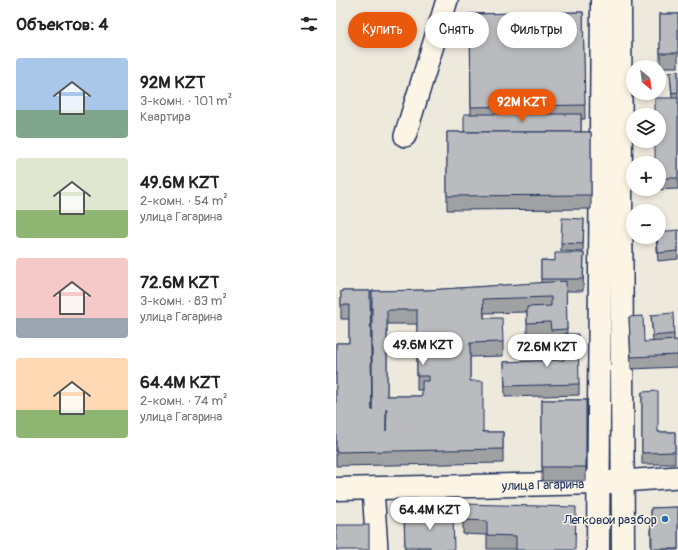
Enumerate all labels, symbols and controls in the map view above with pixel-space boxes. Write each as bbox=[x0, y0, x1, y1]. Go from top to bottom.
chip: Купить bbox=[348, 12, 417, 48]
chip: Снять bbox=[425, 12, 489, 48]
chip: Фильтры bbox=[497, 12, 577, 48]
icon: filters bbox=[298, 13, 320, 35]
text: Объектов: 4 bbox=[16, 14, 108, 35]
north arrow bbox=[626, 60, 666, 100]
map controls bbox=[626, 60, 666, 244]
text: 92M KZT bbox=[140, 72, 205, 93]
icon: home bbox=[48, 74, 96, 122]
pin: 92M KZT bbox=[485, 89, 559, 123]
text: 3-комн. · 101 m² bbox=[140, 93, 232, 109]
text: 92M KZT bbox=[497, 94, 547, 110]
button: layers bbox=[626, 108, 666, 148]
text: Квартира bbox=[140, 109, 191, 125]
button: + bbox=[626, 156, 666, 196]
text: 49.6M KZT bbox=[140, 172, 219, 193]
icon: home bbox=[48, 174, 96, 222]
text: 2-комн. · 54 m² bbox=[140, 193, 228, 209]
button: − bbox=[626, 204, 666, 244]
text: улица Гагарина bbox=[140, 209, 222, 225]
text: 72.6M KZT bbox=[140, 272, 219, 293]
icon: home bbox=[48, 274, 96, 322]
text: 3-комн. · 83 m² bbox=[140, 293, 227, 309]
text: улица Гагарина bbox=[140, 309, 222, 325]
pin: 49.6M KZT bbox=[377, 332, 469, 366]
pin: 72.6M KZT bbox=[501, 334, 593, 368]
text: 49.6M KZT bbox=[393, 337, 453, 353]
text: 72.6M KZT bbox=[517, 339, 577, 355]
text: 64.4M KZT bbox=[140, 372, 221, 393]
icon: home bbox=[48, 374, 96, 422]
text: 2-комн. · 74 m² bbox=[140, 393, 227, 409]
text: улица Гагарина bbox=[140, 409, 222, 425]
street label: улица Гагарина bbox=[501, 476, 584, 494]
pin: 64.4M KZT bbox=[384, 497, 476, 531]
text: 64.4M KZT bbox=[399, 502, 461, 518]
place label: Легковои разбор bbox=[563, 512, 657, 528]
marker: Легковои разбор bbox=[660, 514, 670, 524]

